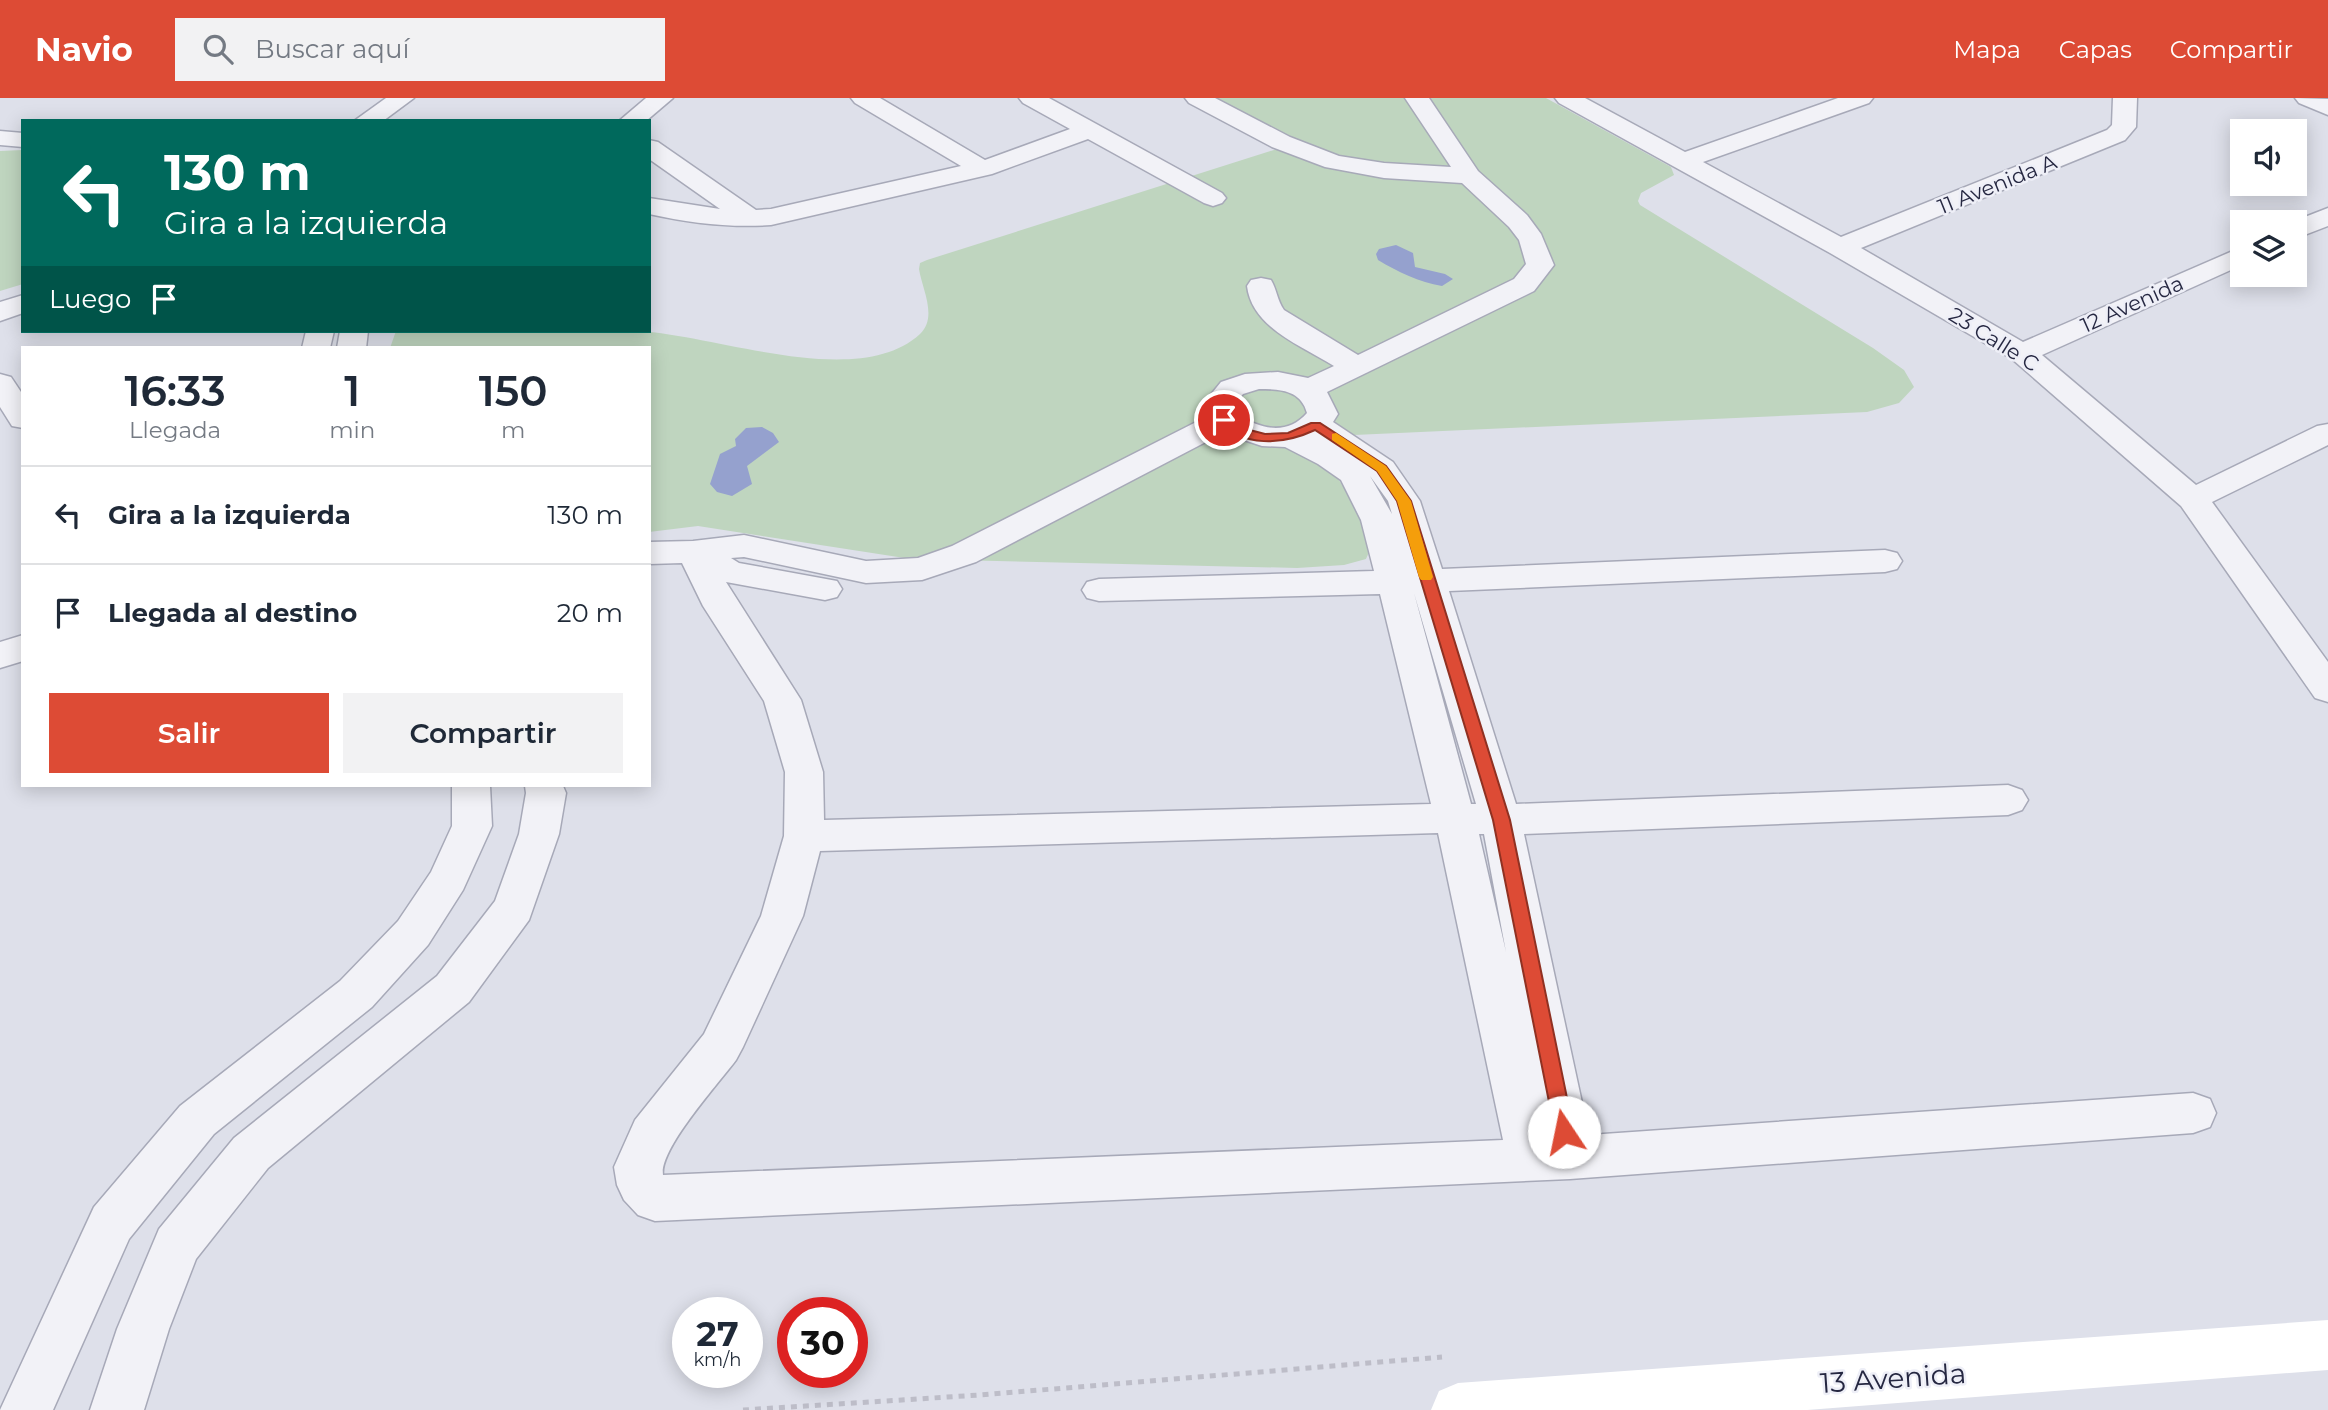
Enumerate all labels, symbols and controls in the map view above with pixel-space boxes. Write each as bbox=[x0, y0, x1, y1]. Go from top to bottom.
search box bbox=[175, 18, 665, 81]
text: Navio bbox=[35, 29, 133, 69]
icon: search bbox=[199, 30, 237, 68]
text: Buscar aquí bbox=[255, 33, 409, 65]
text: Mapa bbox=[1953, 35, 2021, 64]
text: Capas bbox=[2059, 35, 2132, 64]
text: Compartir bbox=[2170, 35, 2293, 64]
map controls bbox=[2230, 119, 2307, 287]
button: sound bbox=[2230, 119, 2307, 196]
text: 130 m bbox=[164, 143, 311, 202]
icon: left bbox=[49, 147, 140, 238]
street label: 11 Avenida A bbox=[1934, 148, 2061, 219]
text: Gira a la izquierda bbox=[164, 203, 448, 242]
button: layers bbox=[2230, 210, 2307, 287]
street label: 12 Avenida bbox=[2077, 270, 2187, 338]
icon: arrive bbox=[145, 280, 183, 318]
text: Luego bbox=[49, 283, 131, 315]
street label: 23 Calle C bbox=[1945, 302, 2043, 376]
text: 16:33 bbox=[124, 365, 226, 417]
text: 1 bbox=[344, 365, 360, 417]
text: 150 bbox=[479, 365, 548, 417]
pin bbox=[1194, 390, 1254, 450]
icon: arrive bbox=[1205, 401, 1243, 439]
text: Llegada bbox=[129, 416, 221, 444]
text: min bbox=[329, 416, 375, 444]
text: m bbox=[501, 416, 525, 444]
icon: left bbox=[49, 496, 87, 534]
text: Gira a la izquierda bbox=[108, 499, 351, 531]
text: 130 m bbox=[547, 499, 623, 531]
icon: arrive bbox=[49, 594, 87, 632]
text: Llegada al destino bbox=[108, 597, 357, 629]
text: 20 m bbox=[557, 597, 623, 629]
button: Salir bbox=[49, 693, 329, 773]
button: Compartir bbox=[343, 693, 623, 773]
position arrow bbox=[1527, 1095, 1601, 1169]
speed limit sign: 30 bbox=[777, 1297, 868, 1388]
text: 27 bbox=[696, 1312, 739, 1355]
text: km/h bbox=[693, 1349, 742, 1371]
street label: 13 Avenida bbox=[1819, 1356, 1967, 1400]

